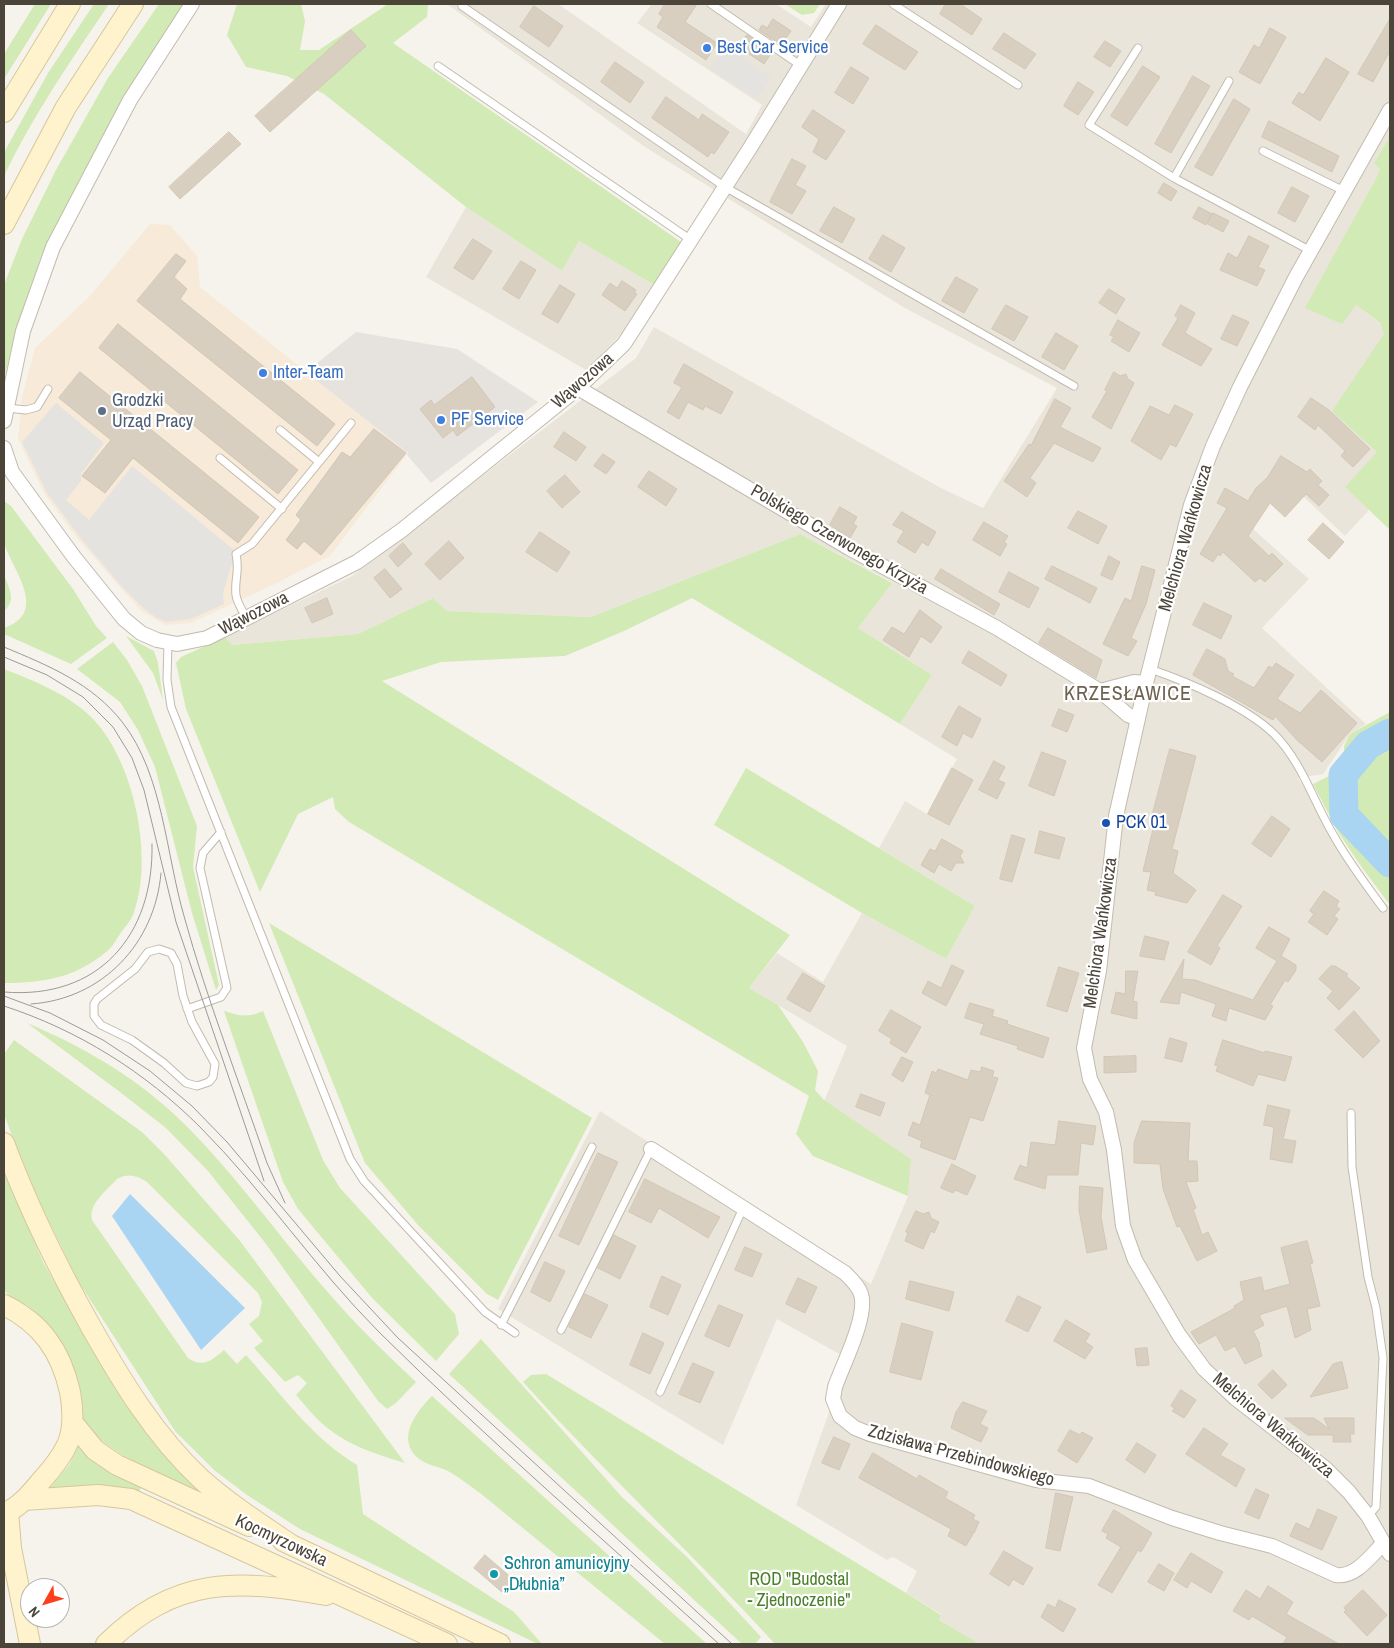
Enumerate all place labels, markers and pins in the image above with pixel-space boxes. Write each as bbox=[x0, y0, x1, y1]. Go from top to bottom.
place label: Best Car Service bbox=[717, 37, 829, 59]
marker: Best Car Service bbox=[701, 42, 713, 54]
place label: Inter-Team bbox=[273, 362, 344, 384]
marker: Inter-Team bbox=[257, 367, 269, 379]
place label: Grodzki Urząd Pracy bbox=[112, 390, 193, 432]
marker: Grodzki Urząd Pracy bbox=[96, 405, 108, 417]
place label: PF Service bbox=[451, 409, 524, 431]
marker: PF Service bbox=[435, 414, 447, 426]
place label: PCK 01 bbox=[1116, 812, 1167, 834]
marker: PCK 01 bbox=[1100, 817, 1112, 829]
place label: Schron amunicyjny „Dłubnia” bbox=[504, 1553, 630, 1596]
marker: Schron amunicyjny „Dłubnia” bbox=[488, 1568, 500, 1580]

